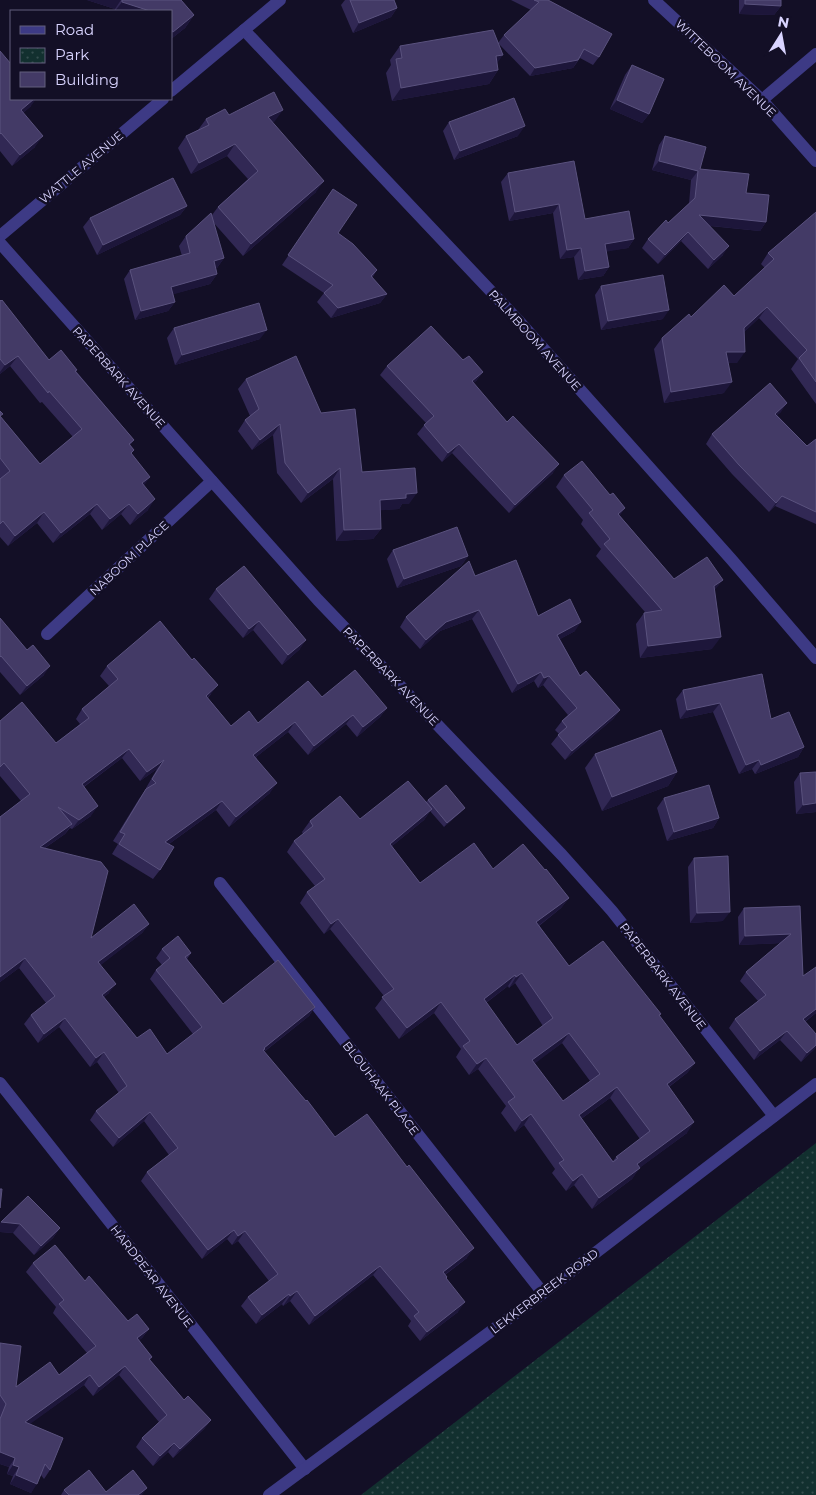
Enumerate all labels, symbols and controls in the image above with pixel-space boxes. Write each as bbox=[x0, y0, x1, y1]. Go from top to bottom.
legend bbox=[10, 10, 172, 100]
north arrow bbox=[756, 10, 806, 60]
text: N bbox=[776, 12, 791, 32]
street label: WITTEBOOM AVENUE bbox=[673, 16, 779, 120]
text: Road bbox=[55, 20, 94, 39]
text: Park bbox=[55, 45, 89, 64]
text: Building bbox=[55, 70, 119, 89]
street label: WATTLE AVENUE bbox=[36, 128, 126, 206]
street label: PALMBOOM AVENUE bbox=[486, 286, 584, 394]
street label: PAPERBARK AVENUE bbox=[69, 323, 169, 431]
street label: NABOOM PLACE bbox=[86, 517, 172, 599]
street label: PAPERBARK AVENUE bbox=[340, 623, 442, 729]
street label: PAPERBARK AVENUE bbox=[617, 920, 709, 1032]
street label: BLOUHAAK PLACE bbox=[340, 1038, 422, 1138]
street label: HARDPEAR AVENUE bbox=[107, 1222, 197, 1330]
street label: LEKKERBREEK ROAD bbox=[487, 1245, 601, 1337]

